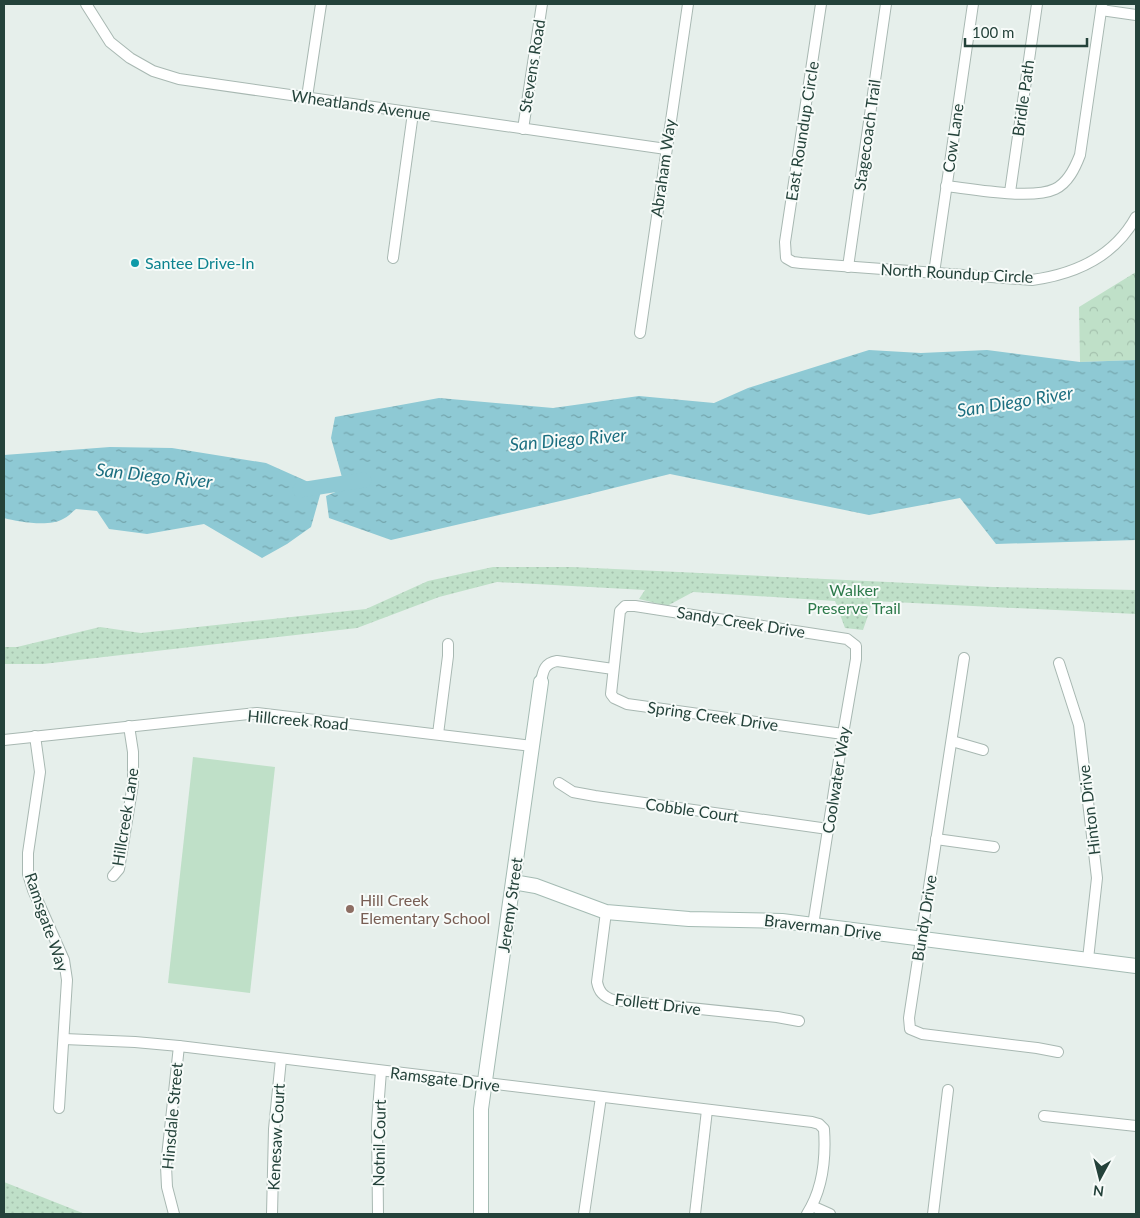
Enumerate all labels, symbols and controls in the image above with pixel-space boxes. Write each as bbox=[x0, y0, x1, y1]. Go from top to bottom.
scale bar bbox=[965, 15, 1088, 47]
street label: Stevens Road bbox=[515, 18, 548, 114]
text: 100 m bbox=[972, 23, 1014, 41]
street label: Bridle Path bbox=[1008, 58, 1037, 137]
street label: East Roundup Circle bbox=[781, 60, 822, 202]
street label: Stagecoach Trail bbox=[849, 78, 884, 192]
street label: Wheatlands Avenue bbox=[290, 85, 432, 124]
street label: Cow Lane bbox=[938, 102, 967, 174]
street label: Abraham Way bbox=[646, 117, 679, 218]
place label: Santee Drive-In bbox=[145, 253, 254, 272]
marker: Santee Drive-In bbox=[129, 257, 141, 269]
street label: North Roundup Circle bbox=[880, 259, 1034, 286]
water label: San Diego River bbox=[955, 381, 1075, 421]
water label: San Diego River bbox=[509, 423, 628, 455]
water label: San Diego River bbox=[95, 458, 214, 492]
park label: Walker Preserve Trail bbox=[807, 580, 901, 617]
street label: Sandy Creek Drive bbox=[676, 602, 807, 641]
street label: Spring Creek Drive bbox=[646, 697, 780, 734]
street label: Hillcreek Road bbox=[247, 706, 349, 733]
street label: Coolwater Way bbox=[818, 724, 853, 835]
street label: Hinton Drive bbox=[1074, 764, 1103, 856]
street label: Hillcreek Lane bbox=[107, 766, 142, 867]
street label: Cobble Court bbox=[644, 794, 740, 825]
street label: Jeremy Street bbox=[493, 856, 526, 954]
street label: Ramsgate Way bbox=[22, 870, 74, 975]
street label: Bundy Drive bbox=[907, 873, 940, 962]
place label: Hill Creek Elementary School bbox=[360, 890, 490, 927]
marker: Hill Creek Elementary School bbox=[344, 903, 356, 915]
street label: Braverman Drive bbox=[763, 910, 883, 943]
street label: Follett Drive bbox=[614, 989, 702, 1018]
street label: Hinsdale Street bbox=[157, 1061, 186, 1170]
street label: Ramsgate Drive bbox=[389, 1062, 501, 1095]
street label: Kenesaw Court bbox=[263, 1083, 288, 1191]
street label: Notnil Court bbox=[368, 1099, 389, 1187]
north arrow bbox=[1075, 1153, 1125, 1203]
text: N bbox=[1092, 1182, 1105, 1200]

